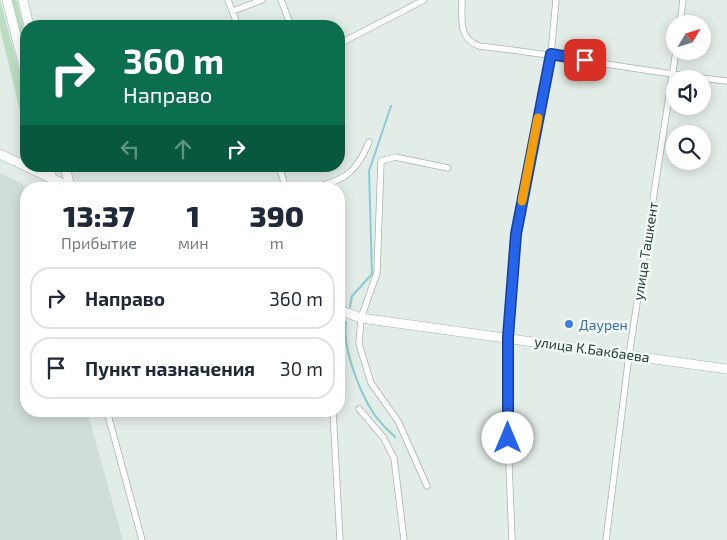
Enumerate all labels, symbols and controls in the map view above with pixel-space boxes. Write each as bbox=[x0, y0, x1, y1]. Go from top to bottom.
north arrow bbox=[666, 15, 711, 60]
map controls bbox=[666, 15, 711, 170]
text: 360 m bbox=[123, 39, 224, 81]
pin bbox=[564, 39, 606, 81]
icon: right bbox=[40, 40, 105, 105]
icon: arrive bbox=[571, 46, 599, 74]
button: sound bbox=[666, 70, 711, 115]
text: Направо bbox=[123, 81, 212, 107]
button: search bbox=[666, 125, 711, 170]
icon: left bbox=[116, 135, 144, 163]
icon: ahead bbox=[169, 135, 197, 163]
icon: right bbox=[222, 135, 250, 163]
text: 13:37 bbox=[63, 197, 135, 233]
text: 1 bbox=[186, 197, 200, 233]
text: 390 bbox=[249, 197, 304, 233]
street label: улица Ташкент bbox=[629, 200, 661, 301]
text: Прибытие bbox=[61, 233, 137, 252]
text: мин bbox=[178, 233, 209, 252]
text: m bbox=[270, 233, 284, 252]
icon: right bbox=[42, 284, 70, 312]
text: Направо bbox=[85, 287, 165, 310]
text: 360 m bbox=[269, 287, 323, 310]
place label: Даурен bbox=[579, 316, 628, 333]
marker: Даурен bbox=[563, 318, 575, 330]
street label: улица К.Бакбаева bbox=[533, 332, 651, 366]
icon: arrive bbox=[42, 354, 70, 382]
text: Пункт назначения bbox=[85, 357, 255, 380]
text: 30 m bbox=[280, 357, 323, 380]
position arrow bbox=[481, 411, 533, 463]

